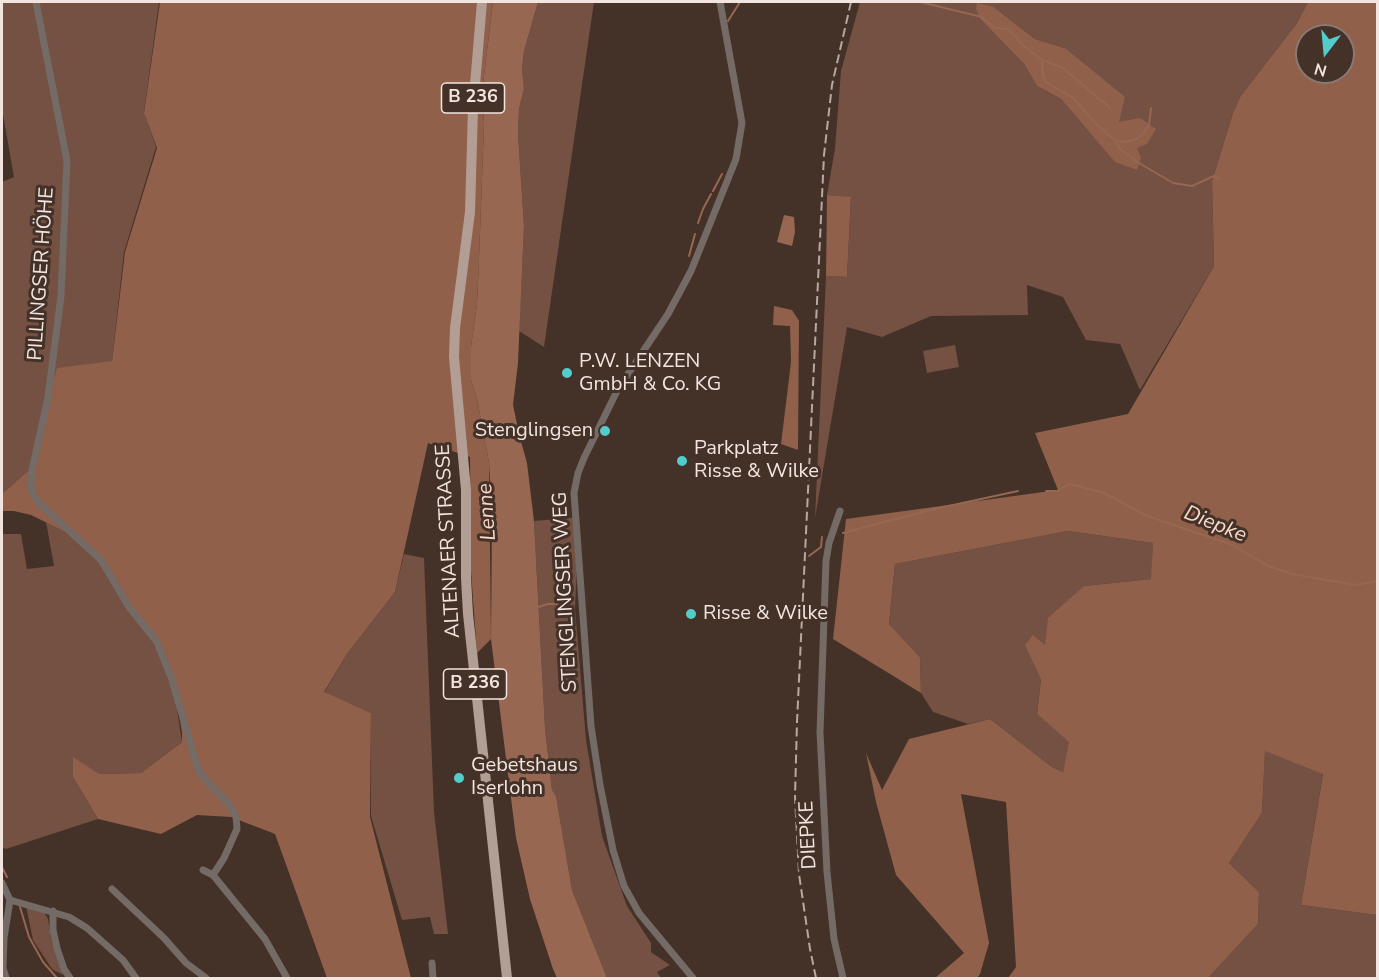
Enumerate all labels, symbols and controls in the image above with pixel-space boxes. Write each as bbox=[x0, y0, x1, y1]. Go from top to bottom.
north arrow bbox=[1295, 24, 1355, 84]
text: N bbox=[1312, 57, 1329, 82]
road number: B 236 bbox=[442, 83, 504, 113]
street label: PILLINGSER HÖHE bbox=[24, 186, 60, 362]
place label: P.W. LENZEN GmbH & Co. KG bbox=[579, 350, 721, 397]
marker: P.W. LENZEN GmbH & Co. KG bbox=[560, 366, 574, 380]
place label: Stenglingsen bbox=[475, 419, 593, 443]
marker: Stenglingsen bbox=[598, 424, 612, 438]
place label: Parkplatz Risse & Wilke bbox=[694, 437, 819, 484]
street label: ALTENAER STRASSE bbox=[432, 443, 466, 639]
marker: Parkplatz Risse & Wilke bbox=[675, 454, 689, 468]
water label: Lenne bbox=[473, 482, 503, 542]
street label: STENGLINGSER WEG bbox=[549, 491, 583, 693]
water label: Diepke bbox=[1180, 501, 1250, 549]
place label: Risse & Wilke bbox=[703, 602, 828, 626]
marker: Risse & Wilke bbox=[684, 607, 698, 621]
road number: B 236 bbox=[444, 669, 506, 699]
place label: Gebetshaus Iserlohn bbox=[471, 754, 578, 801]
marker: Gebetshaus Iserlohn bbox=[452, 771, 466, 785]
street label: DIEPKE bbox=[795, 800, 823, 870]

